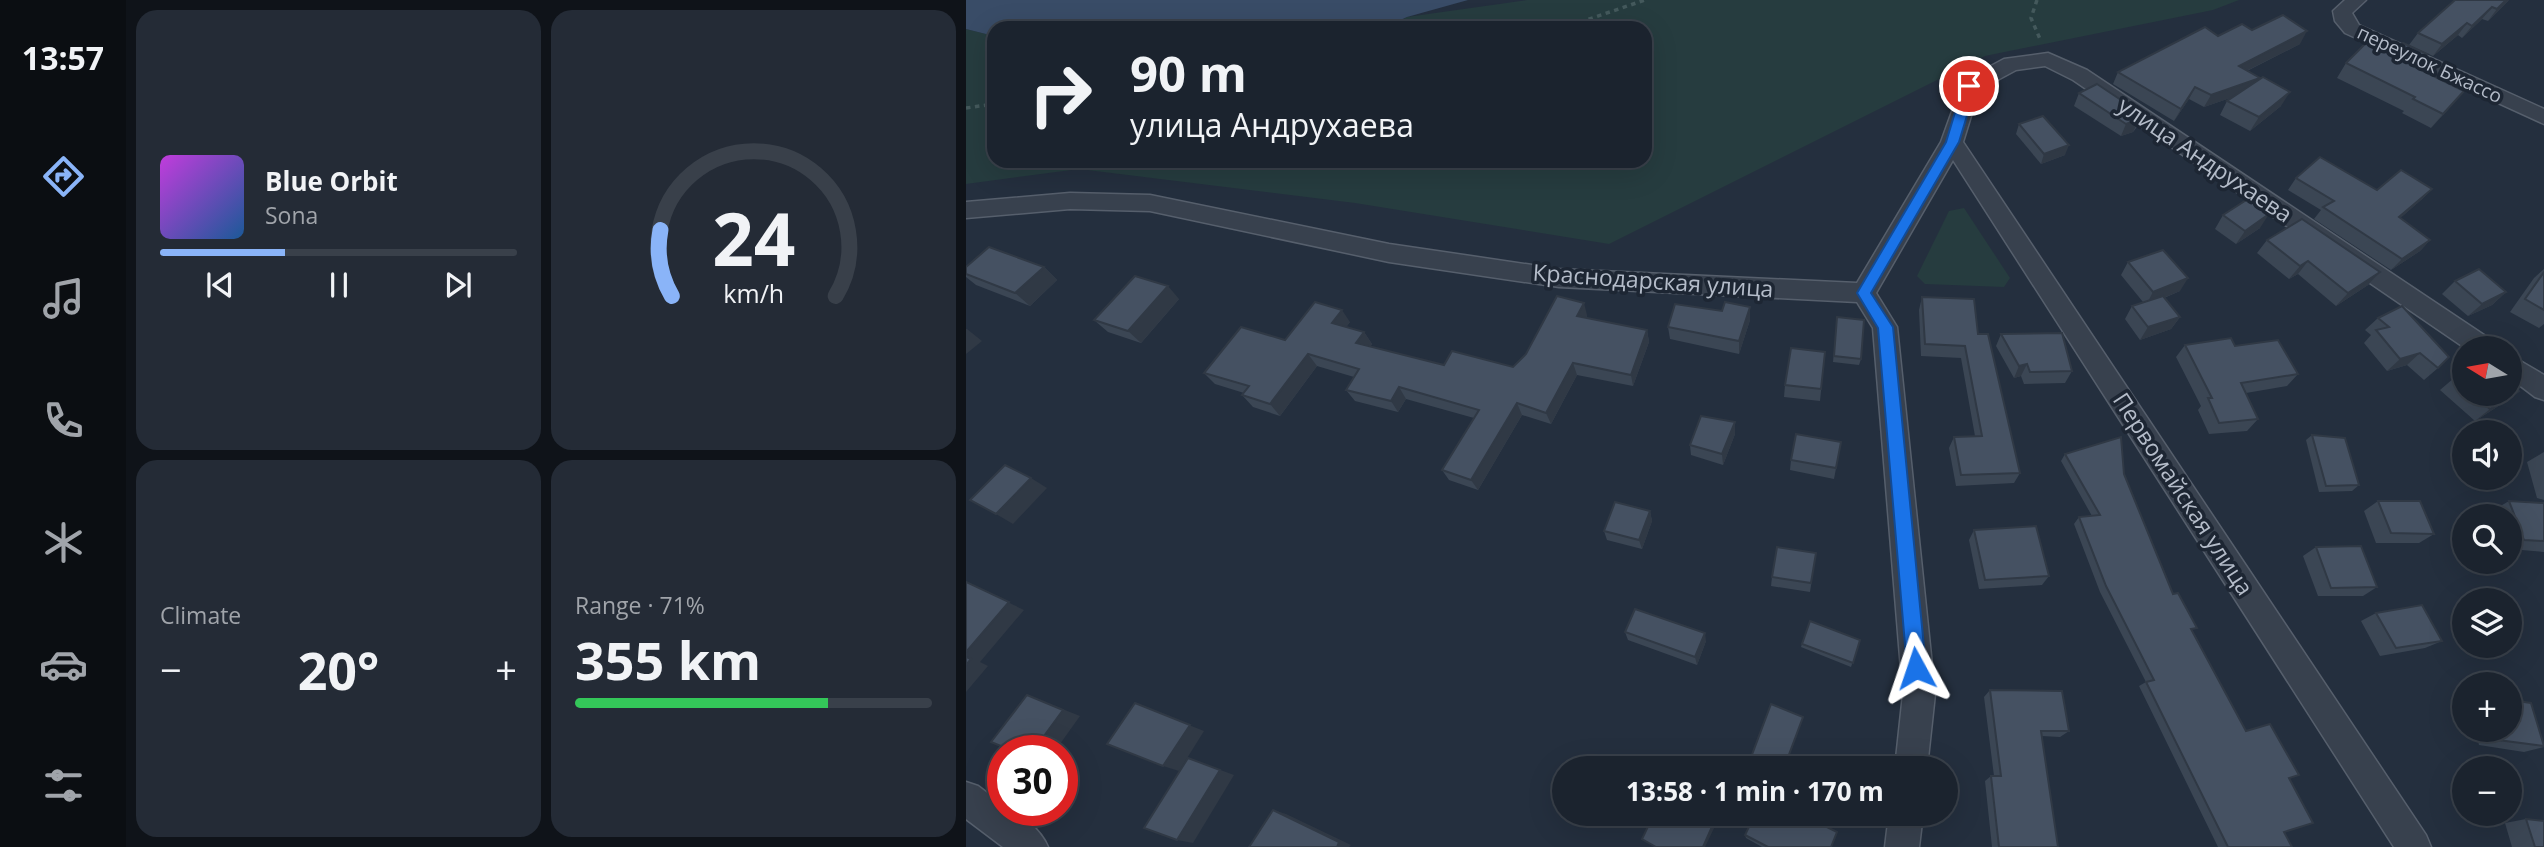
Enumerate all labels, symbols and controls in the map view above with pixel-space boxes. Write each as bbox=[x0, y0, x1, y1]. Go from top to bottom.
street label: переулок Бжассо bbox=[2353, 19, 2507, 109]
text: 13:57 bbox=[22, 36, 104, 79]
text: 90 m bbox=[1130, 40, 1247, 106]
icon: right bbox=[1015, 49, 1106, 140]
pin bbox=[1939, 56, 1999, 116]
icon: arrive bbox=[1950, 67, 1988, 105]
street label: улица Андрухаева bbox=[2112, 89, 2299, 229]
text: улица Андрухаева bbox=[1130, 103, 1414, 146]
icon: directions bbox=[39, 152, 88, 201]
text: Blue Orbit bbox=[265, 163, 398, 199]
text: 24 bbox=[712, 188, 795, 287]
text: Sona bbox=[265, 199, 318, 231]
street label: Краснодарская улица bbox=[1532, 256, 1775, 304]
icon: previous bbox=[201, 266, 239, 304]
icon: pause bbox=[320, 266, 358, 304]
icon: next bbox=[439, 266, 477, 304]
icon: music bbox=[39, 274, 88, 323]
text: km/h bbox=[723, 276, 784, 310]
north arrow bbox=[2452, 336, 2522, 406]
map controls bbox=[2452, 336, 2522, 826]
street label: Первомайская улица bbox=[2106, 386, 2262, 601]
icon: phone bbox=[39, 396, 88, 445]
button: sound bbox=[2452, 420, 2522, 490]
button: search bbox=[2452, 504, 2522, 574]
icon: climate bbox=[39, 518, 88, 567]
button: layers bbox=[2452, 588, 2522, 658]
text: Range · 71% bbox=[575, 589, 705, 621]
text: Climate bbox=[160, 599, 241, 631]
text: 355 km bbox=[575, 624, 761, 695]
position arrow bbox=[1879, 631, 1953, 705]
text: 20° bbox=[298, 634, 379, 705]
icon: car bbox=[39, 640, 88, 689]
text: − bbox=[160, 643, 182, 695]
text: + bbox=[495, 643, 517, 695]
button: + bbox=[2452, 672, 2522, 742]
speed limit sign: 30 bbox=[987, 735, 1078, 826]
button: − bbox=[2452, 756, 2522, 826]
icon: filters bbox=[39, 761, 88, 810]
text: 13:58 · 1 min · 170 m bbox=[1626, 773, 1884, 809]

